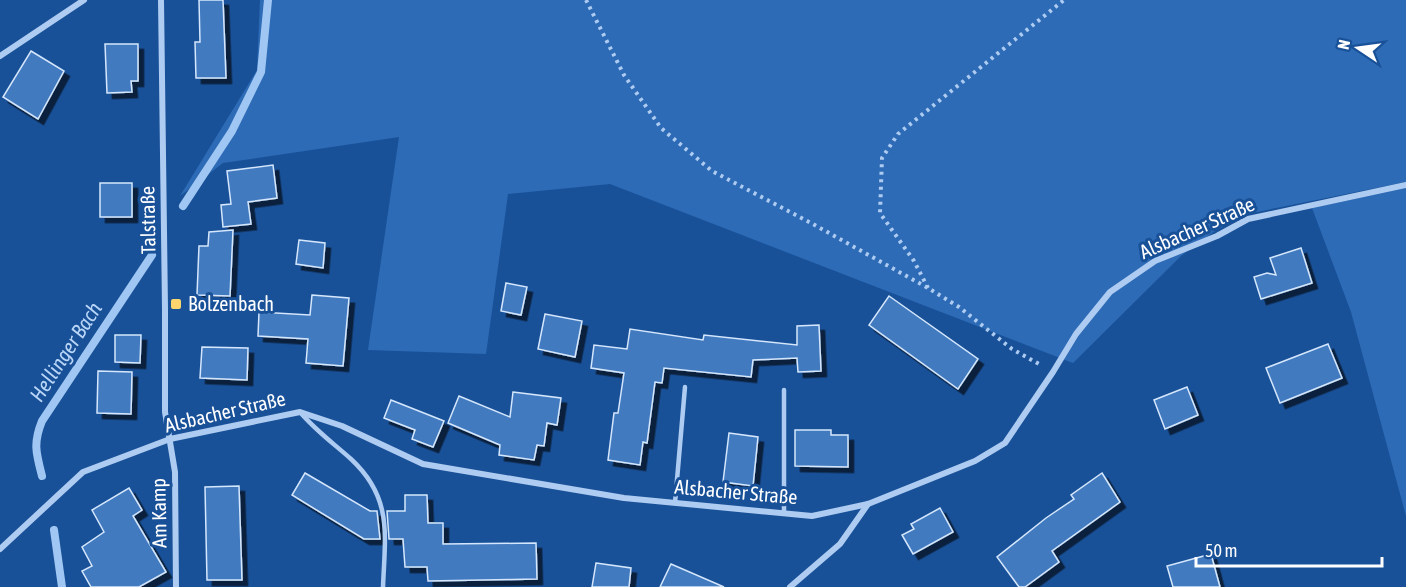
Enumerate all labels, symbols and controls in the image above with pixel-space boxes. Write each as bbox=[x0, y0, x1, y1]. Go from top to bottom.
north arrow bbox=[1328, 18, 1388, 78]
text: N bbox=[1334, 38, 1353, 51]
street label: Talstraße bbox=[135, 186, 160, 254]
street label: Alsbacher Straße bbox=[1136, 192, 1258, 263]
place label: Bolzenbach bbox=[188, 292, 274, 315]
water label: Hellinger Bach bbox=[24, 297, 106, 406]
marker: Bolzenbach bbox=[169, 297, 183, 311]
street label: Alsbacher Straße bbox=[162, 386, 287, 437]
street label: Alsbacher Straße bbox=[674, 475, 798, 508]
street label: Am Kamp bbox=[146, 478, 171, 548]
scale bar bbox=[1196, 530, 1382, 568]
text: 50 m bbox=[1205, 540, 1237, 561]

